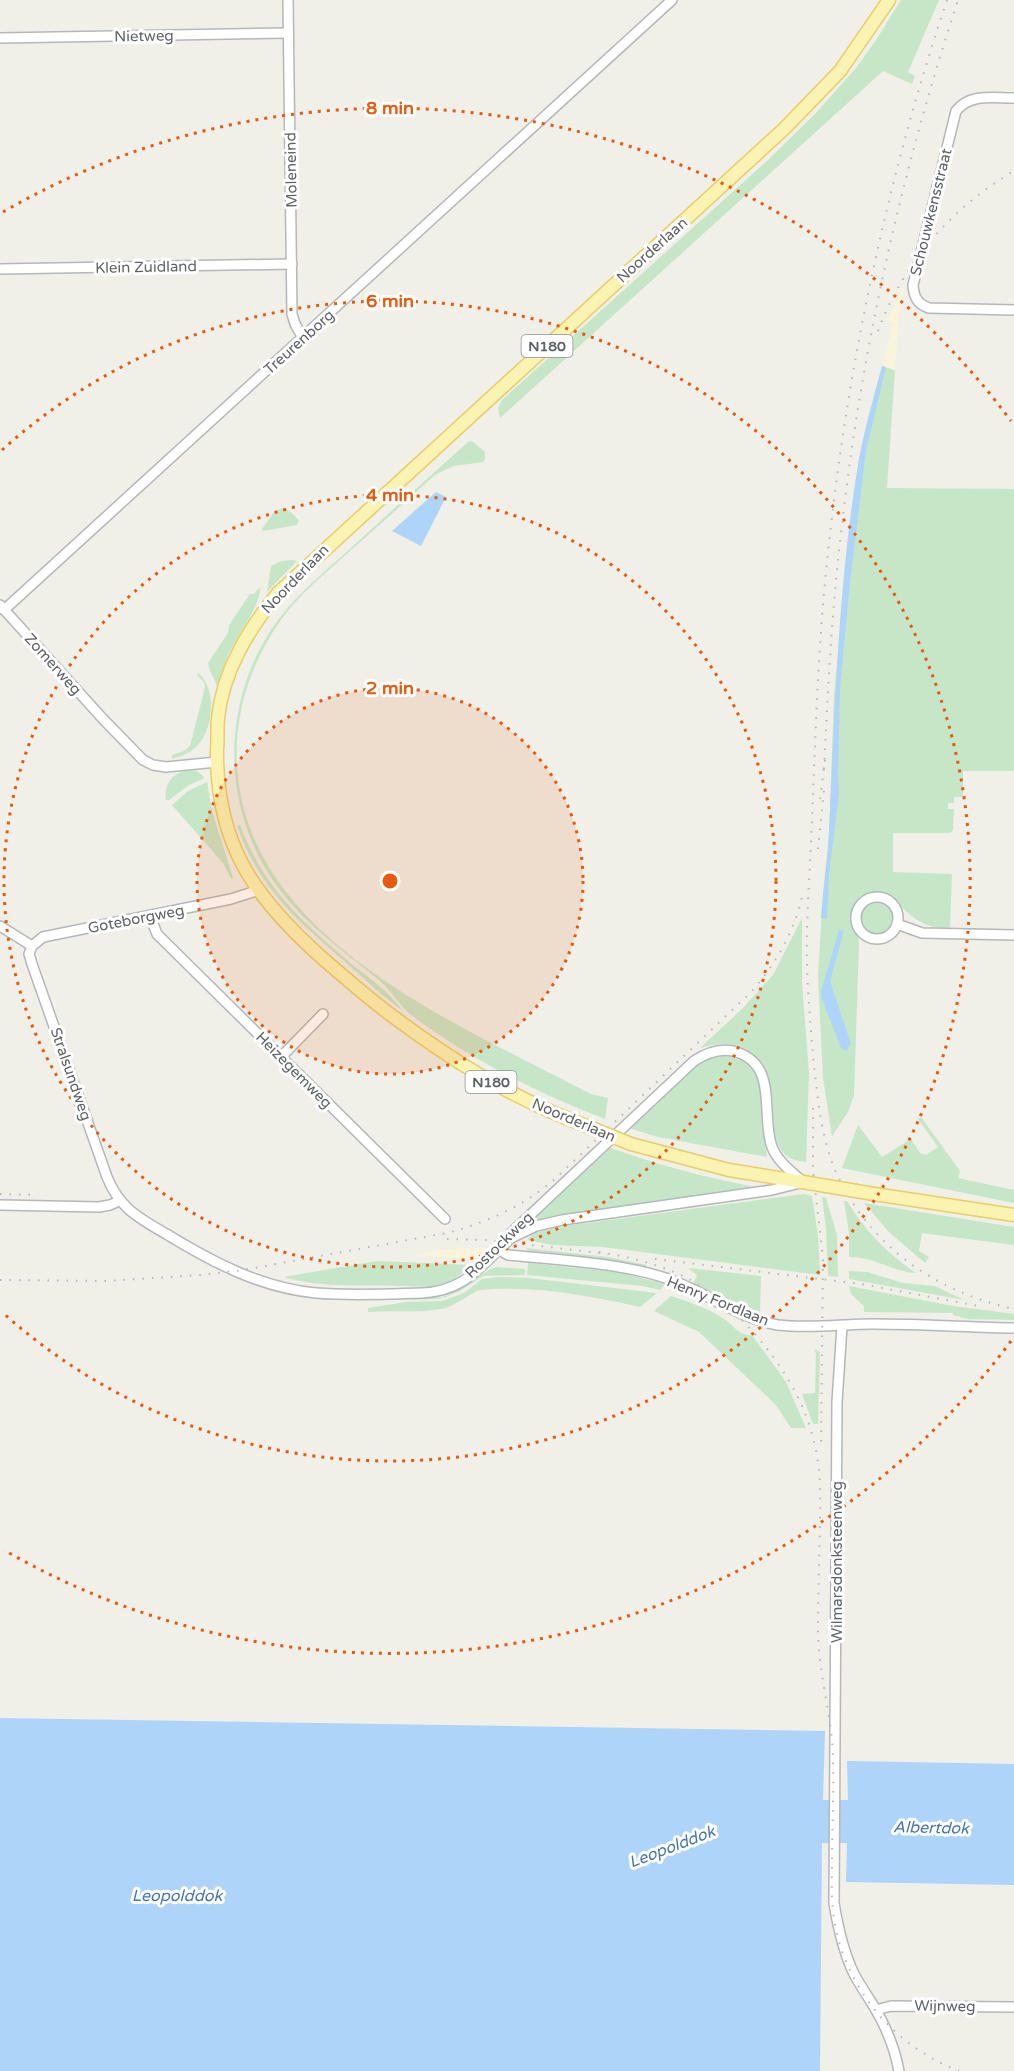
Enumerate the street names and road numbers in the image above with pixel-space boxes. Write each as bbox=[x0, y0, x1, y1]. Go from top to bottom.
street label: Nietweg bbox=[114, 26, 174, 46]
street label: Moleneind bbox=[281, 132, 301, 208]
street label: Schouwkensstraat bbox=[906, 146, 956, 277]
street label: Noorderlaan bbox=[613, 214, 691, 286]
street label: Klein Zuidland bbox=[95, 257, 197, 277]
street label: Treurenborg bbox=[260, 306, 338, 378]
road number: N180 bbox=[522, 335, 572, 357]
street label: Noorderlaan bbox=[258, 541, 332, 617]
street label: Zomerweg bbox=[21, 630, 85, 698]
street label: Goteborgweg bbox=[86, 901, 186, 937]
street label: Stralsundweg bbox=[47, 1025, 95, 1123]
street label: Heizegemweg bbox=[252, 1028, 336, 1112]
road number: N180 bbox=[466, 1071, 516, 1093]
street label: Noorderlaan bbox=[530, 1094, 618, 1146]
street label: Rostockweg bbox=[461, 1208, 537, 1282]
street label: Henry Fordlaan bbox=[664, 1272, 772, 1330]
street label: Wilmarsdonksteenweg bbox=[828, 1481, 846, 1643]
street label: Wijnweg bbox=[914, 1996, 976, 2016]

